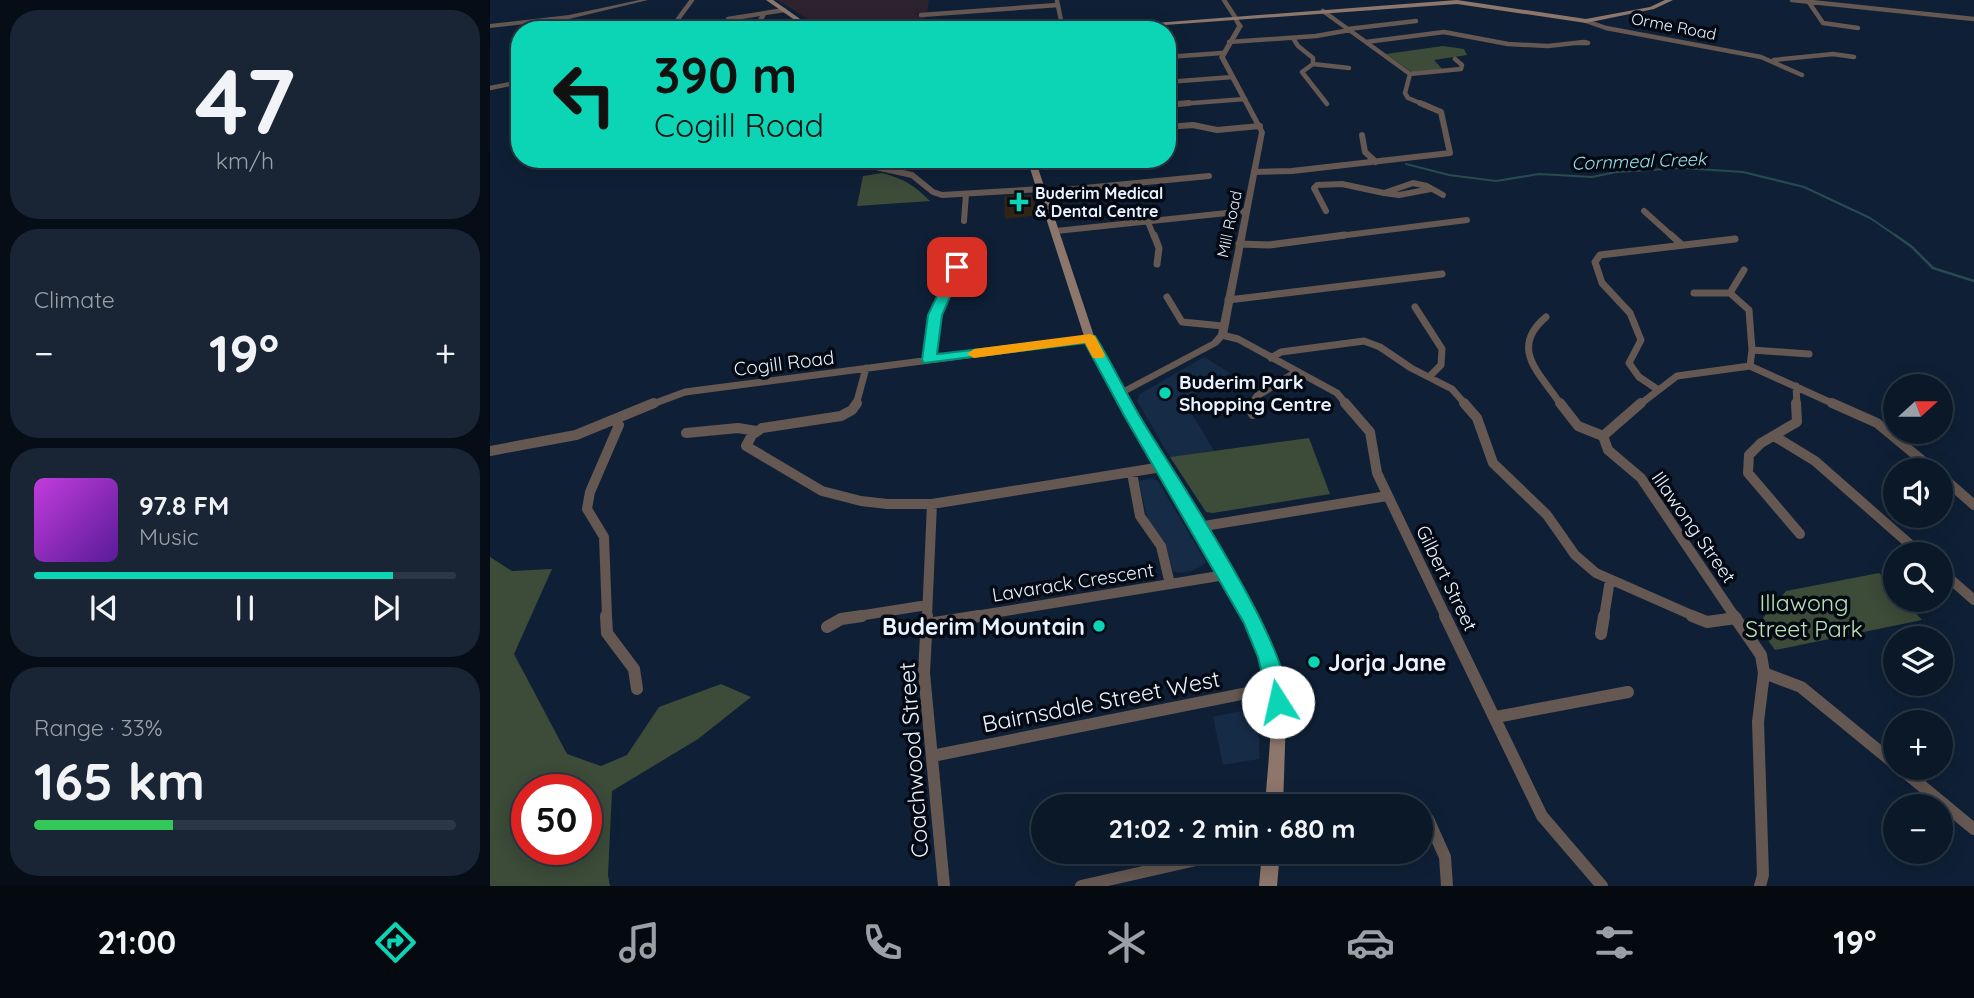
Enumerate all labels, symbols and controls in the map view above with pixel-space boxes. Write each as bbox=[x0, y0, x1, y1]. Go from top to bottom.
street label: Orme Road bbox=[1630, 8, 1718, 44]
text: 47 bbox=[195, 43, 295, 157]
text: 390 m bbox=[654, 44, 797, 105]
icon: left bbox=[539, 49, 630, 140]
text: Cogill Road bbox=[654, 105, 824, 145]
text: km/h bbox=[216, 146, 274, 175]
water label: Cornmeal Creek bbox=[1571, 147, 1708, 175]
place label: Buderim Medical & Dental Centre bbox=[1035, 183, 1163, 221]
street label: Mill Road bbox=[1212, 189, 1246, 259]
marker: Buderim Medical & Dental Centre bbox=[1009, 192, 1029, 212]
pin bbox=[927, 237, 987, 297]
icon: arrive bbox=[938, 248, 976, 286]
text: Climate bbox=[34, 285, 115, 314]
text: 19° bbox=[209, 320, 279, 385]
text: − bbox=[34, 329, 54, 377]
text: + bbox=[435, 329, 456, 377]
street label: Cogill Road bbox=[732, 345, 836, 381]
place label: Buderim Park Shopping Centre bbox=[1179, 370, 1332, 416]
north arrow bbox=[1883, 374, 1953, 444]
map controls bbox=[1883, 374, 1953, 864]
marker: Buderim Park Shopping Centre bbox=[1157, 385, 1173, 401]
button: sound bbox=[1883, 458, 1953, 528]
street label: Illawong Street bbox=[1647, 467, 1741, 587]
text: 97.8 FM bbox=[139, 489, 229, 522]
street label: Gilbert Street bbox=[1411, 521, 1483, 635]
text: Music bbox=[139, 522, 199, 551]
button: search bbox=[1883, 542, 1953, 612]
street label: Lavarack Crescent bbox=[990, 557, 1156, 607]
park label: Illawong Street Park bbox=[1745, 588, 1863, 643]
icon: previous bbox=[85, 589, 123, 627]
icon: pause bbox=[226, 589, 264, 627]
icon: next bbox=[367, 589, 405, 627]
place label: Buderim Mountain bbox=[882, 612, 1085, 641]
marker: Buderim Mountain bbox=[1091, 618, 1107, 634]
button: layers bbox=[1883, 626, 1953, 696]
place label: Jorja Jane bbox=[1328, 648, 1446, 677]
marker: Jorja Jane bbox=[1306, 654, 1322, 670]
street label: Coachwood Street bbox=[892, 661, 934, 859]
street label: Bairnsdale Street West bbox=[980, 664, 1223, 738]
position arrow bbox=[1241, 665, 1315, 739]
button: + bbox=[1883, 710, 1953, 780]
text: Range · 33% bbox=[34, 713, 163, 742]
text: 165 km bbox=[34, 748, 205, 813]
speed limit sign: 50 bbox=[511, 774, 602, 865]
button: − bbox=[1883, 794, 1953, 864]
text: 21:02 · 2 min · 680 m bbox=[1109, 812, 1355, 845]
icon: directions bbox=[371, 918, 420, 967]
icon: music bbox=[615, 918, 664, 967]
icon: phone bbox=[858, 918, 907, 967]
icon: climate bbox=[1102, 918, 1151, 967]
icon: car bbox=[1346, 918, 1395, 967]
icon: filters bbox=[1590, 918, 1639, 967]
text: 21:00 bbox=[97, 922, 176, 962]
text: 19° bbox=[1833, 922, 1877, 962]

